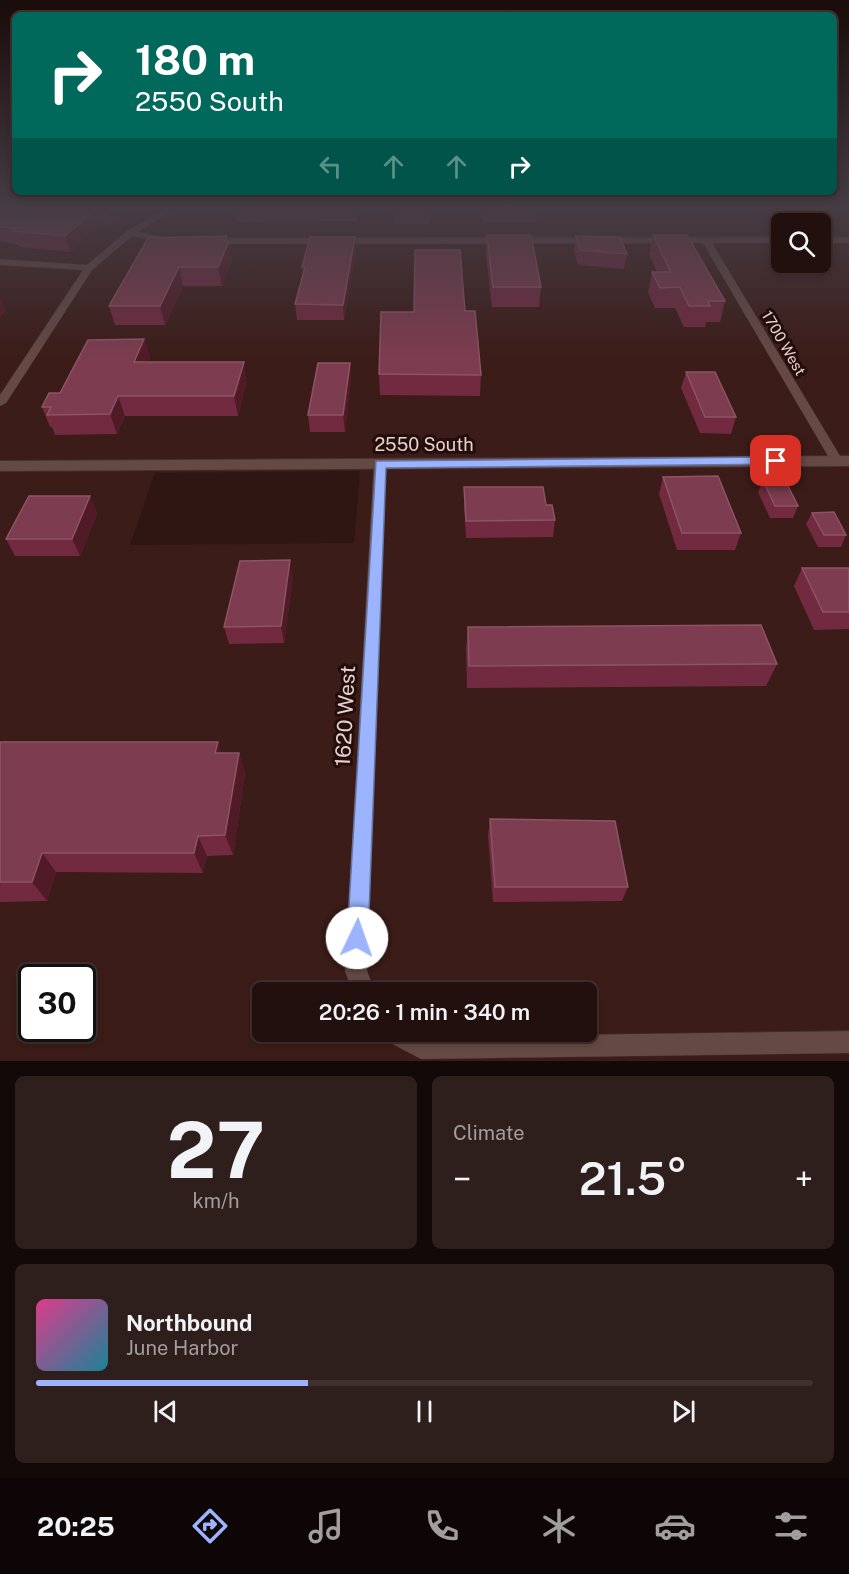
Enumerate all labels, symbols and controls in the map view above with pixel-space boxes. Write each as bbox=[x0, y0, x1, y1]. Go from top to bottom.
text: 180 m bbox=[135, 35, 255, 84]
icon: right bbox=[36, 36, 114, 114]
text: 2550 South bbox=[135, 85, 284, 117]
icon: left bbox=[314, 150, 347, 183]
icon: ahead bbox=[377, 150, 410, 183]
icon: ahead bbox=[440, 150, 473, 183]
icon: right bbox=[503, 150, 536, 183]
map controls bbox=[771, 213, 831, 273]
button: search bbox=[771, 213, 831, 273]
street label: 1700 West bbox=[759, 308, 809, 378]
street label: 2550 South bbox=[374, 434, 474, 455]
pin bbox=[750, 435, 801, 486]
icon: arrive bbox=[759, 444, 792, 477]
street label: 1620 West bbox=[330, 665, 360, 767]
position arrow bbox=[325, 906, 389, 970]
speed limit sign: 30 bbox=[18, 964, 96, 1042]
text: 20:26 · 1 min · 340 m bbox=[319, 999, 530, 1025]
text: 27 bbox=[167, 1104, 265, 1196]
text: Climate bbox=[453, 1121, 525, 1145]
text: 21.5° bbox=[579, 1152, 687, 1205]
text: − bbox=[453, 1160, 471, 1198]
text: + bbox=[795, 1160, 813, 1198]
text: km/h bbox=[192, 1189, 240, 1213]
text: Northbound bbox=[126, 1310, 252, 1336]
text: June Harbor bbox=[126, 1336, 238, 1360]
icon: previous bbox=[149, 1395, 182, 1428]
icon: pause bbox=[408, 1395, 441, 1428]
icon: next bbox=[667, 1395, 700, 1428]
icon: directions bbox=[189, 1505, 231, 1547]
icon: music bbox=[305, 1505, 347, 1547]
icon: phone bbox=[421, 1505, 463, 1547]
icon: climate bbox=[538, 1505, 580, 1547]
icon: car bbox=[654, 1505, 696, 1547]
icon: filters bbox=[770, 1505, 812, 1547]
text: 20:25 bbox=[37, 1510, 115, 1542]

